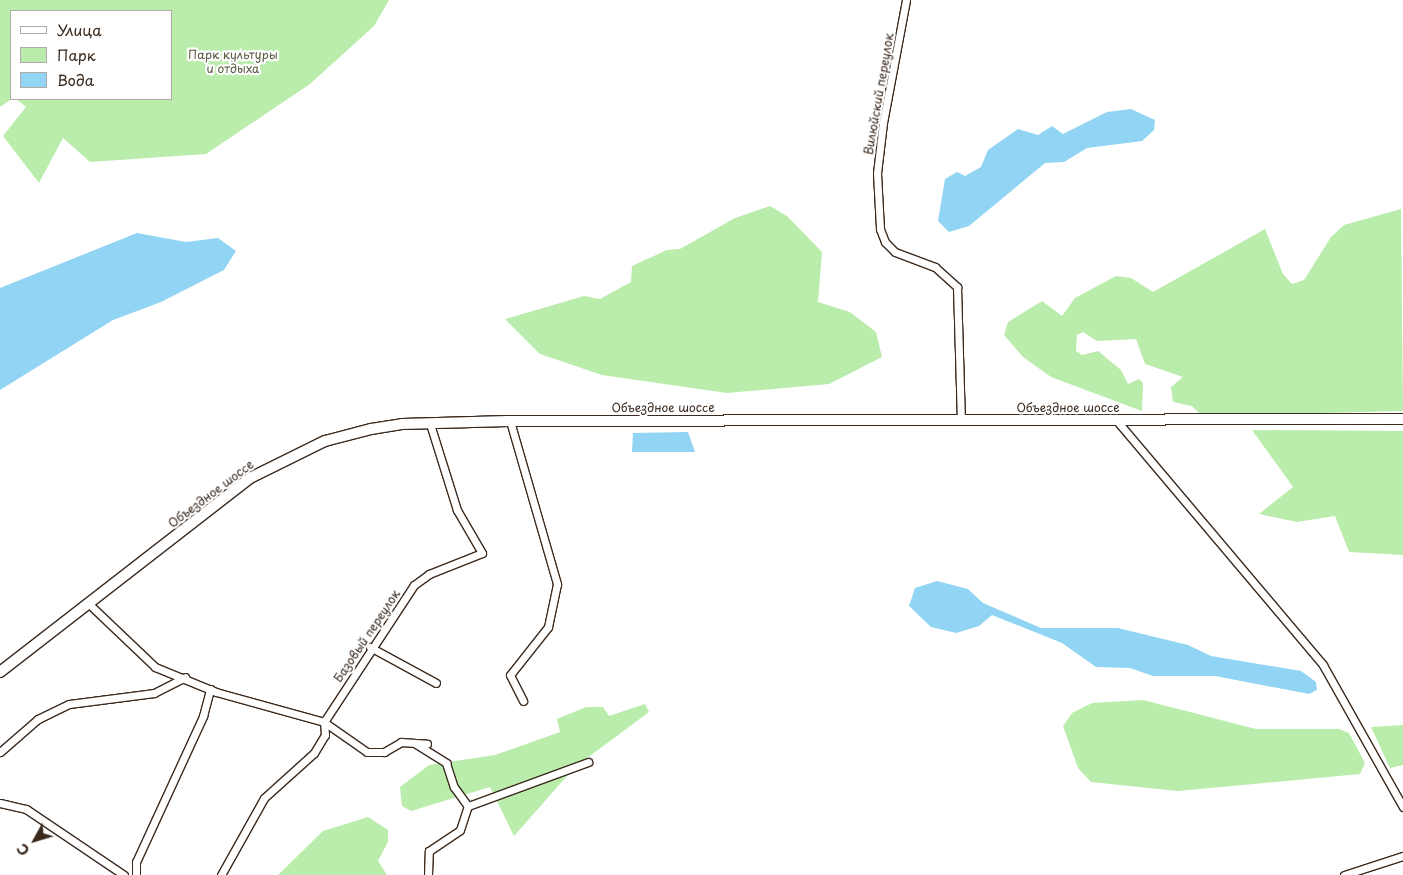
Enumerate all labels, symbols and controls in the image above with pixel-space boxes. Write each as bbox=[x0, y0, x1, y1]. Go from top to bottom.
legend bbox=[10, 10, 172, 100]
text: Улица bbox=[57, 18, 102, 41]
street label: Вилюйский переулок bbox=[861, 32, 897, 156]
text: Парк bbox=[57, 43, 96, 66]
park label: Парк культуры и отдыха bbox=[188, 48, 278, 76]
text: Вода bbox=[57, 68, 94, 91]
street label: Объездное шоссе bbox=[611, 401, 715, 415]
street label: Объездное шоссе bbox=[1016, 401, 1120, 415]
street label: Объездное шоссе bbox=[165, 457, 257, 531]
street label: Базовый переулок bbox=[331, 587, 403, 685]
north arrow bbox=[10, 815, 60, 865]
text: С bbox=[11, 839, 34, 860]

